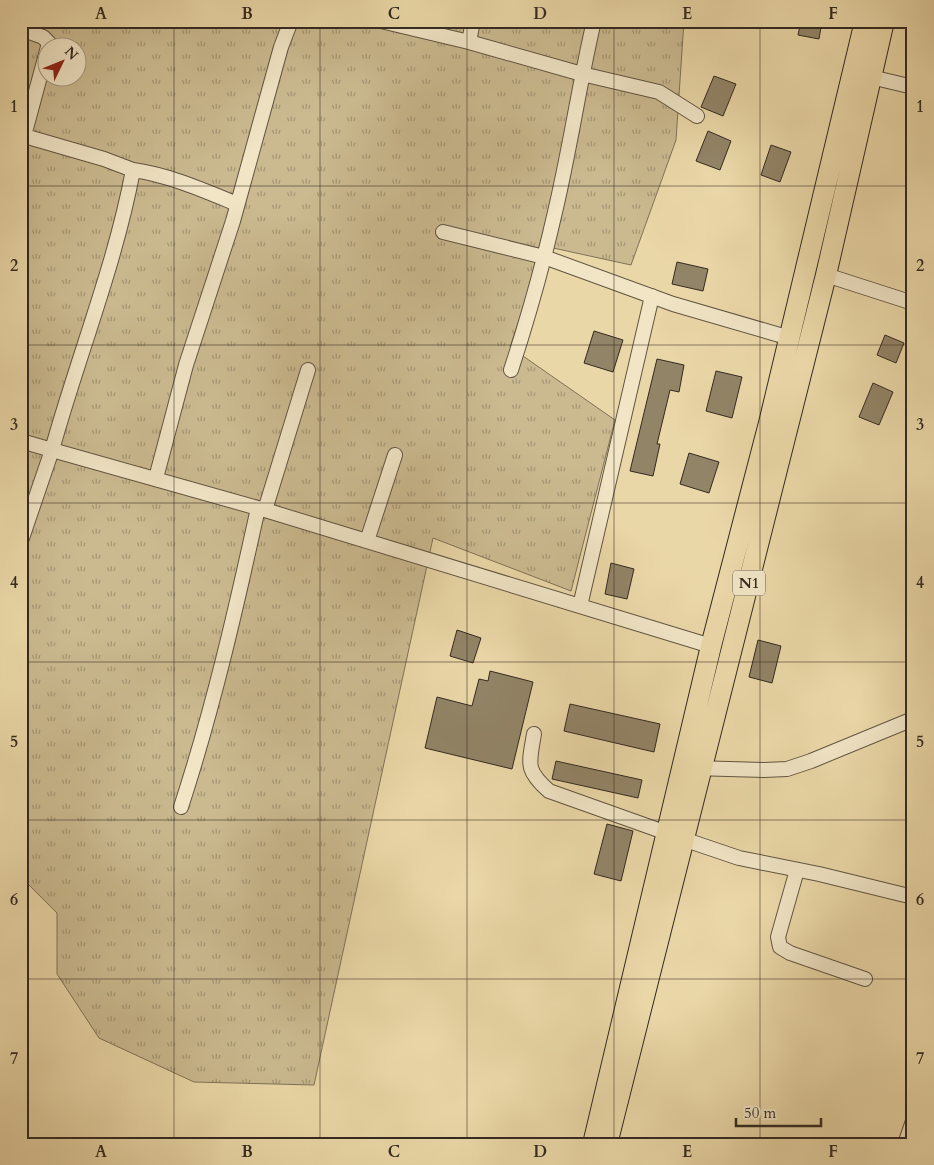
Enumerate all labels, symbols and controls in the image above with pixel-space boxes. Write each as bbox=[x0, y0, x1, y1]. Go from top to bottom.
text: A bbox=[95, 3, 107, 25]
text: B bbox=[241, 3, 253, 25]
text: C bbox=[388, 3, 400, 25]
text: D bbox=[533, 3, 547, 25]
text: E bbox=[682, 3, 692, 25]
text: F bbox=[828, 3, 838, 25]
north arrow bbox=[38, 38, 88, 88]
text: N bbox=[60, 43, 82, 64]
text: 1 bbox=[10, 96, 18, 118]
text: 1 bbox=[916, 96, 924, 118]
text: 2 bbox=[10, 255, 18, 277]
text: 2 bbox=[916, 255, 924, 277]
text: 3 bbox=[10, 414, 18, 436]
text: 3 bbox=[916, 414, 924, 436]
road number: N1 bbox=[733, 570, 765, 596]
text: 4 bbox=[10, 572, 18, 594]
text: 4 bbox=[916, 572, 924, 594]
text: 5 bbox=[10, 731, 18, 753]
text: 5 bbox=[916, 731, 924, 753]
text: 6 bbox=[10, 889, 18, 911]
text: 6 bbox=[916, 889, 924, 911]
text: 7 bbox=[10, 1048, 18, 1070]
text: 7 bbox=[916, 1048, 924, 1070]
scale bar bbox=[736, 1095, 822, 1127]
text: 50 m bbox=[744, 1103, 776, 1123]
text: A bbox=[95, 1141, 107, 1163]
text: B bbox=[241, 1141, 253, 1163]
text: C bbox=[388, 1141, 400, 1163]
text: D bbox=[533, 1141, 547, 1163]
text: E bbox=[682, 1141, 692, 1163]
text: F bbox=[828, 1141, 838, 1163]

